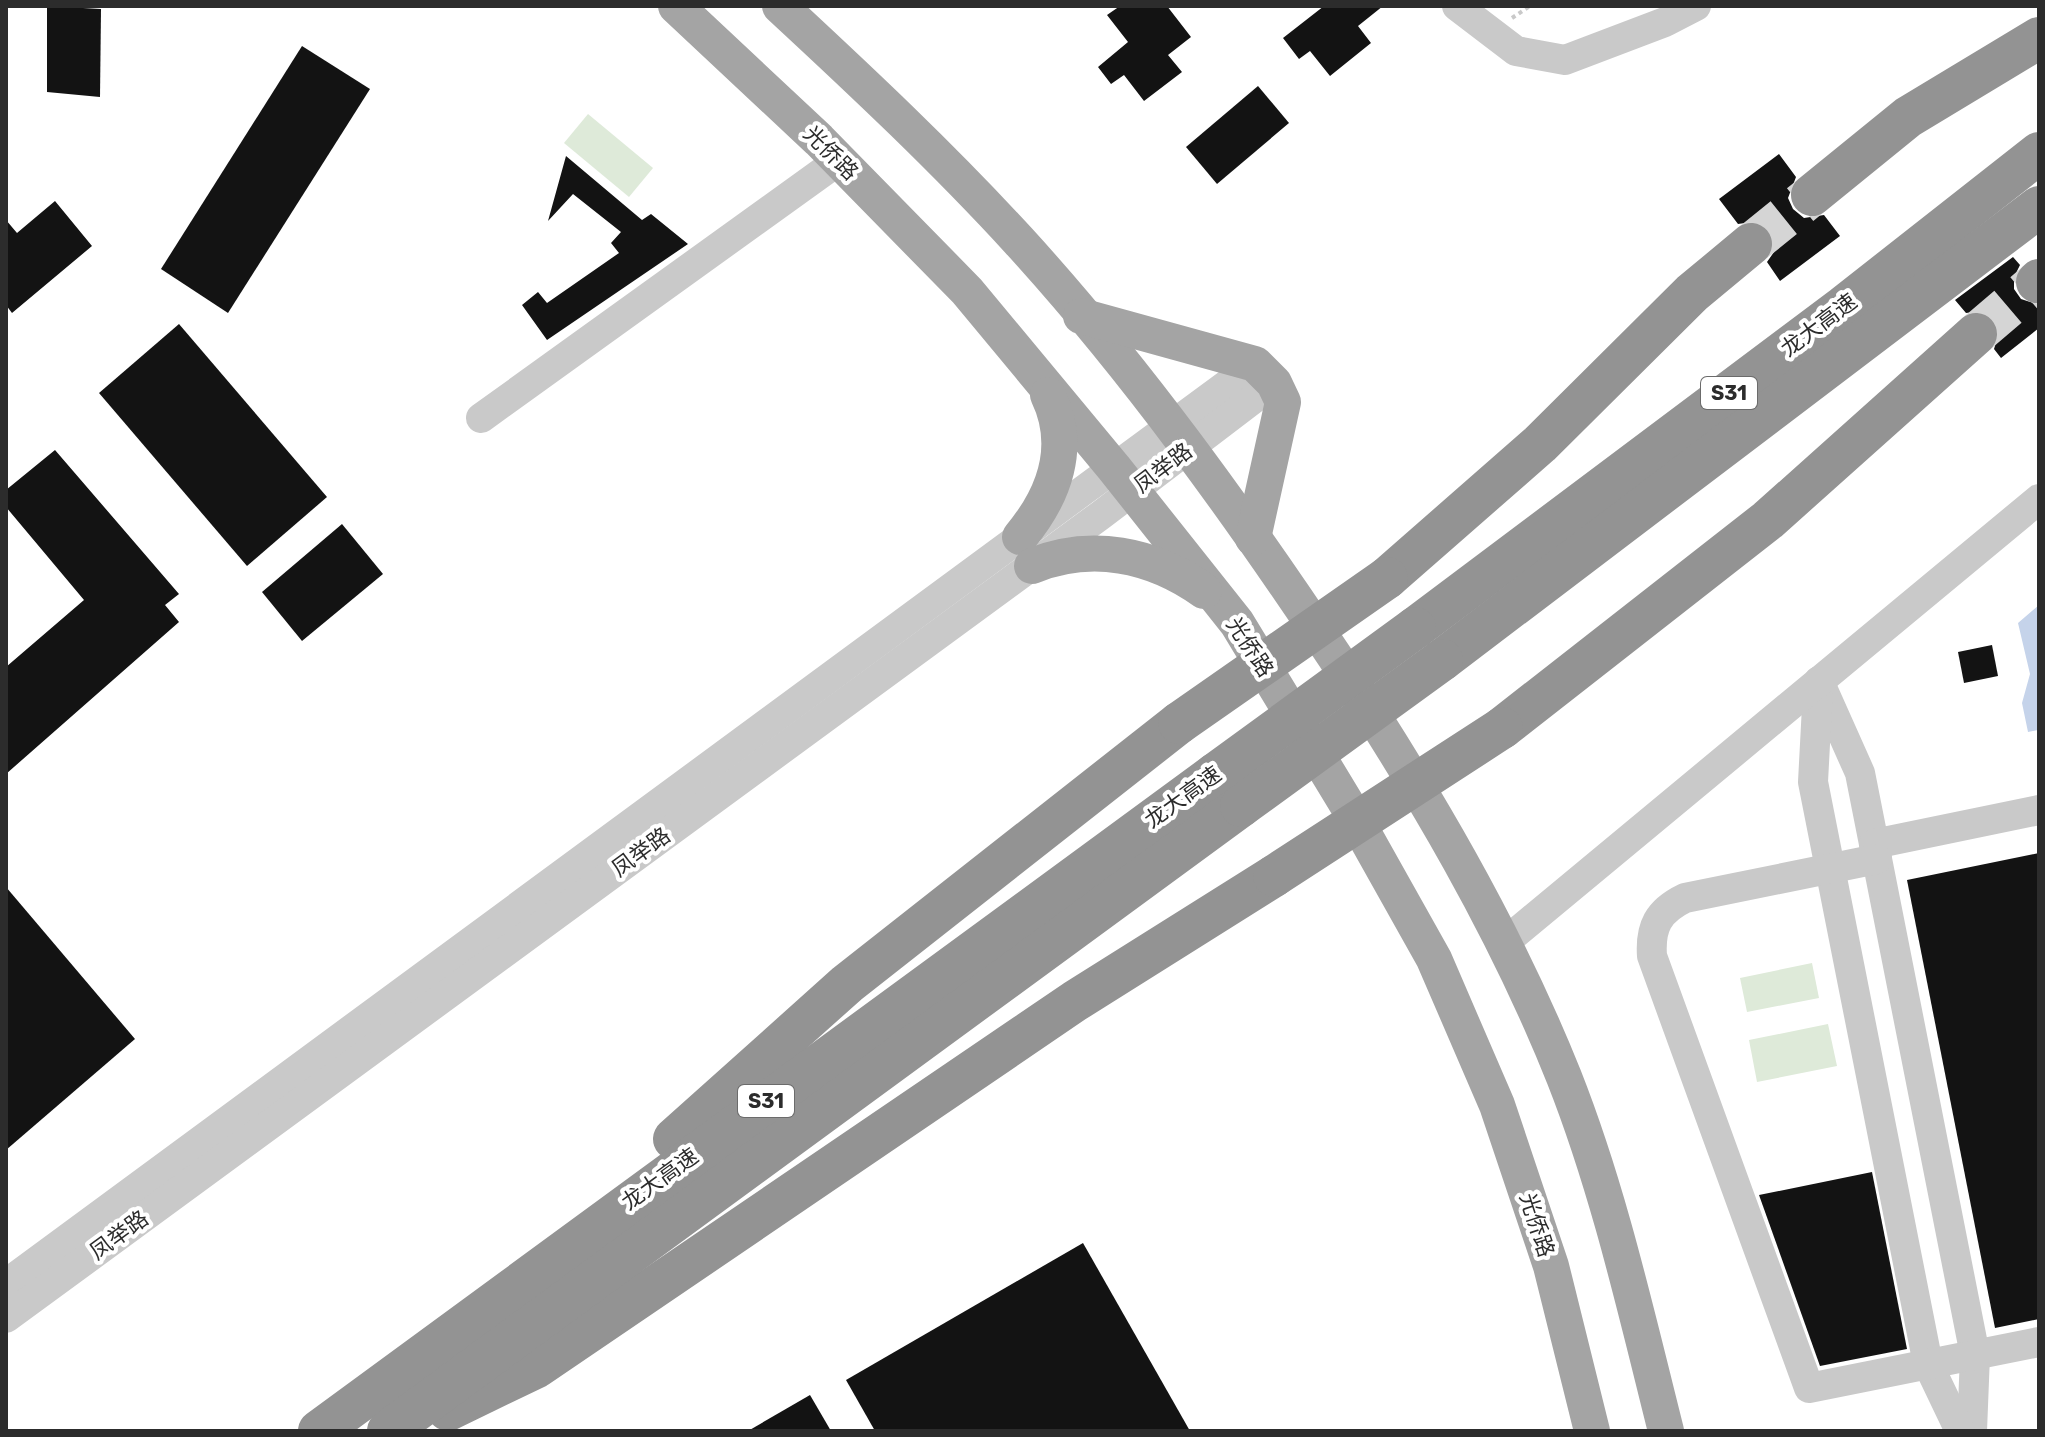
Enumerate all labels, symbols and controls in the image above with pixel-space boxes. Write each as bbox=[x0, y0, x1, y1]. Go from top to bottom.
street label: 光侨路 bbox=[798, 120, 864, 186]
street label: 龙大高速 bbox=[1776, 288, 1862, 362]
road number: S31 bbox=[1701, 377, 1757, 409]
street label: 凤举路 bbox=[1129, 437, 1197, 499]
street label: 光侨路 bbox=[1221, 612, 1279, 682]
street label: 龙大高速 bbox=[1139, 760, 1227, 834]
street label: 凤举路 bbox=[606, 822, 676, 882]
road number: S31 bbox=[738, 1085, 794, 1117]
street label: 龙大高速 bbox=[616, 1142, 704, 1216]
street label: 光侨路 bbox=[1514, 1189, 1560, 1261]
street label: 凤举路 bbox=[84, 1205, 154, 1265]

